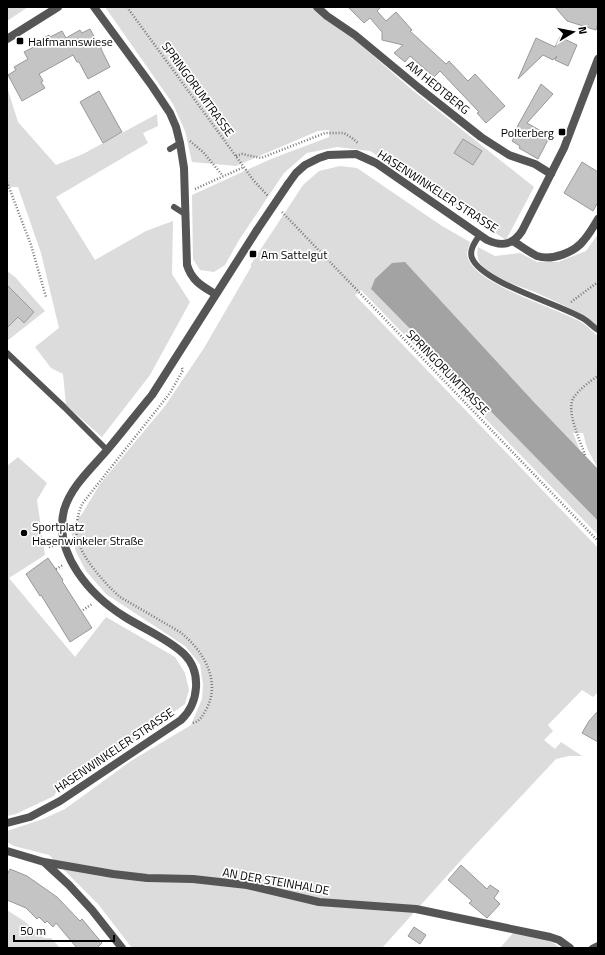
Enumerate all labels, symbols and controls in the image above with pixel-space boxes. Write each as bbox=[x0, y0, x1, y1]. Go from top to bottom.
north arrow bbox=[553, 12, 593, 52]
text: N bbox=[574, 25, 591, 35]
place label: Halfmannswiese bbox=[28, 32, 113, 51]
marker: Halfmannswiese bbox=[15, 36, 25, 46]
street label: SPRINGORUMTRASSE bbox=[157, 38, 239, 141]
street label: AM HEDTBERG bbox=[402, 55, 474, 119]
place label: Polterberg bbox=[501, 123, 554, 142]
marker: Polterberg bbox=[557, 127, 567, 137]
street label: HASENWINKELER STRASSE bbox=[374, 145, 503, 238]
place label: Am Sattelgut bbox=[261, 245, 328, 264]
marker: Am Sattelgut bbox=[248, 249, 258, 259]
street label: SPRINGORUMTRASSE bbox=[402, 325, 494, 419]
place label: Sportplatz Hasenwinkeler Straße bbox=[32, 517, 143, 550]
marker: Sportplatz Hasenwinkeler Straße bbox=[19, 528, 29, 538]
street label: HASENWINKELER STRASSE bbox=[50, 703, 178, 797]
street label: AN DER STEINHALDE bbox=[221, 862, 331, 900]
scale bar bbox=[14, 917, 114, 943]
text: 50 m bbox=[20, 921, 46, 940]

